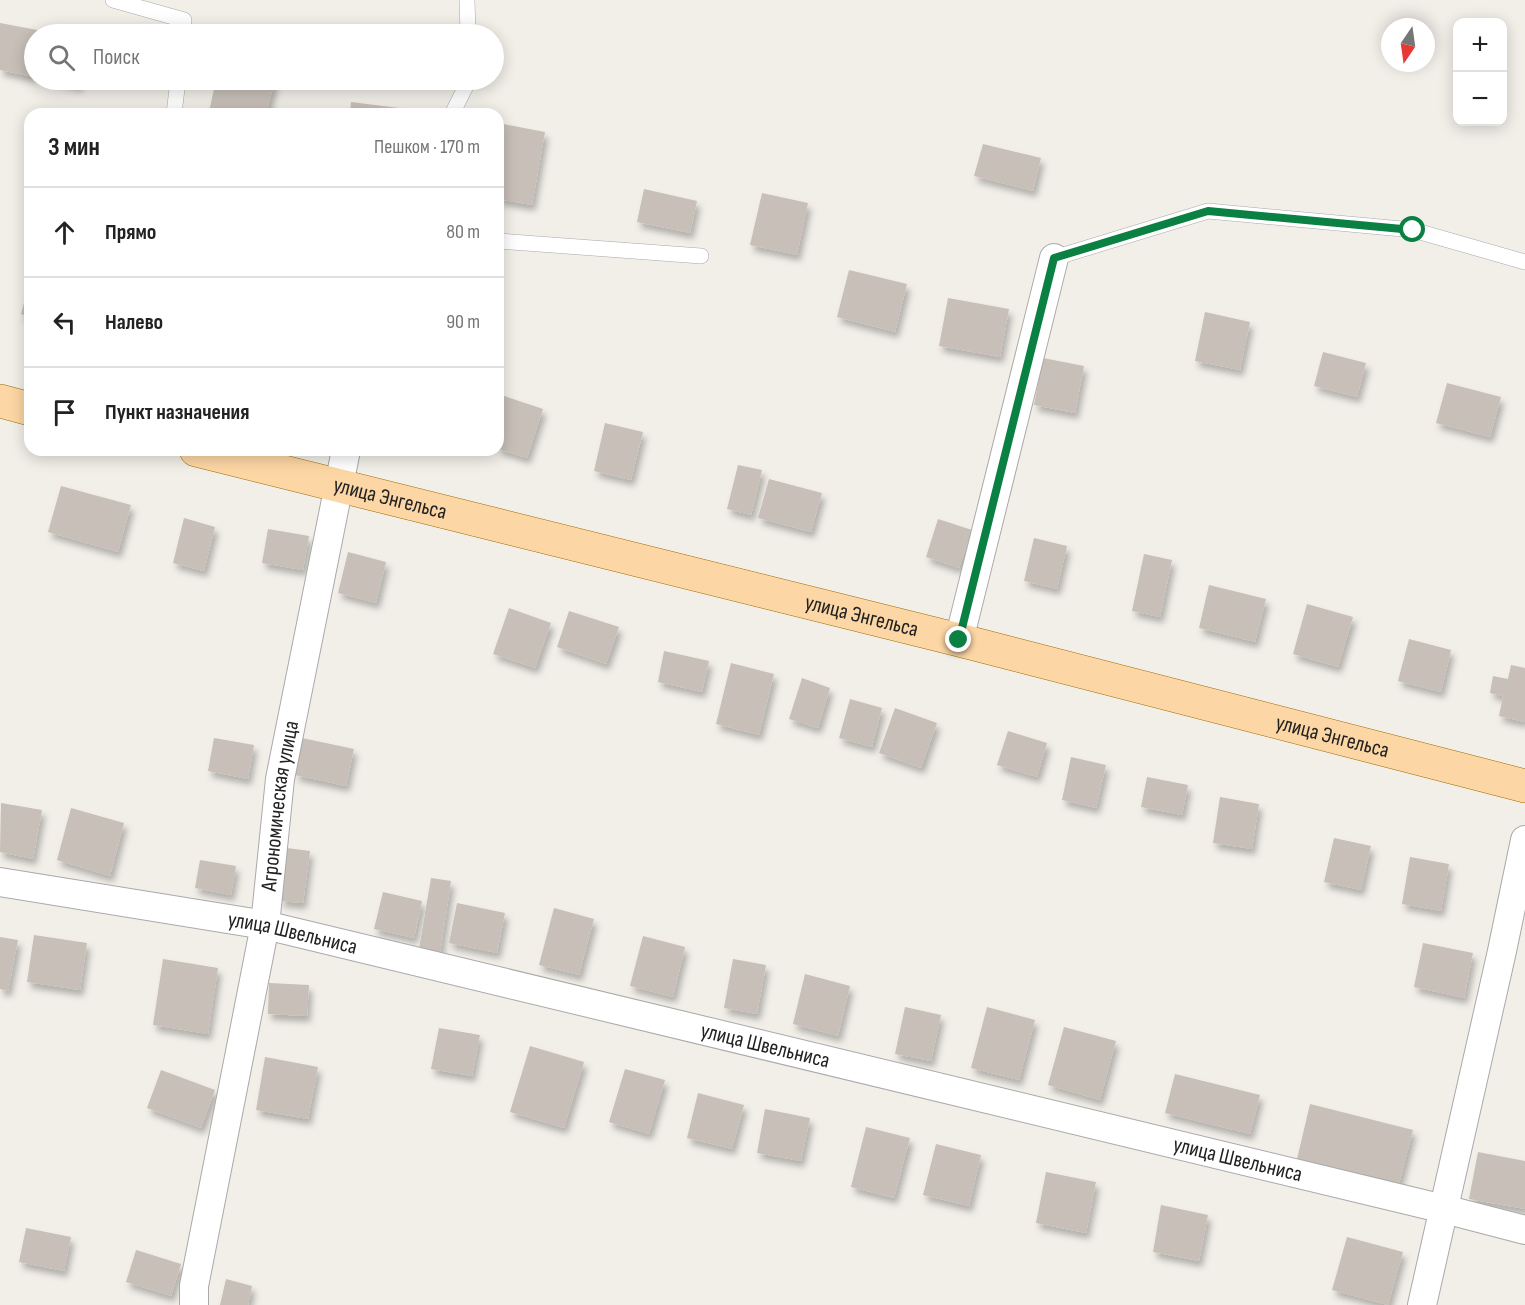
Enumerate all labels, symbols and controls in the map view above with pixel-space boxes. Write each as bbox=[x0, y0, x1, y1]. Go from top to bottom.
north arrow bbox=[1381, 18, 1435, 72]
map controls bbox=[1453, 18, 1507, 126]
button: + bbox=[1453, 18, 1507, 72]
search box bbox=[24, 24, 504, 90]
icon: search bbox=[45, 41, 78, 74]
text: Поиск bbox=[93, 44, 139, 71]
button: − bbox=[1453, 72, 1507, 126]
text: 3 мин bbox=[48, 132, 100, 163]
text: Пешком · 170 m bbox=[374, 135, 480, 159]
icon: ahead bbox=[48, 216, 81, 249]
route start bbox=[1399, 216, 1425, 242]
text: Прямо bbox=[105, 219, 156, 246]
text: 80 m bbox=[446, 220, 480, 244]
icon: left bbox=[48, 306, 81, 339]
text: Налево bbox=[105, 309, 163, 336]
text: 90 m bbox=[446, 310, 480, 334]
icon: arrive bbox=[48, 396, 81, 429]
text: Пункт назначения bbox=[105, 399, 249, 426]
street label: улица Энгельса bbox=[331, 471, 450, 525]
street label: улица Энгельса bbox=[802, 589, 921, 643]
route end bbox=[945, 626, 971, 652]
street label: улица Энгельса bbox=[1273, 709, 1392, 764]
street label: Агрономическая улица bbox=[255, 718, 305, 893]
street label: улица Швельниса bbox=[226, 906, 360, 960]
street label: улица Швельниса bbox=[698, 1017, 833, 1074]
street label: улица Швельниса bbox=[1170, 1131, 1305, 1188]

